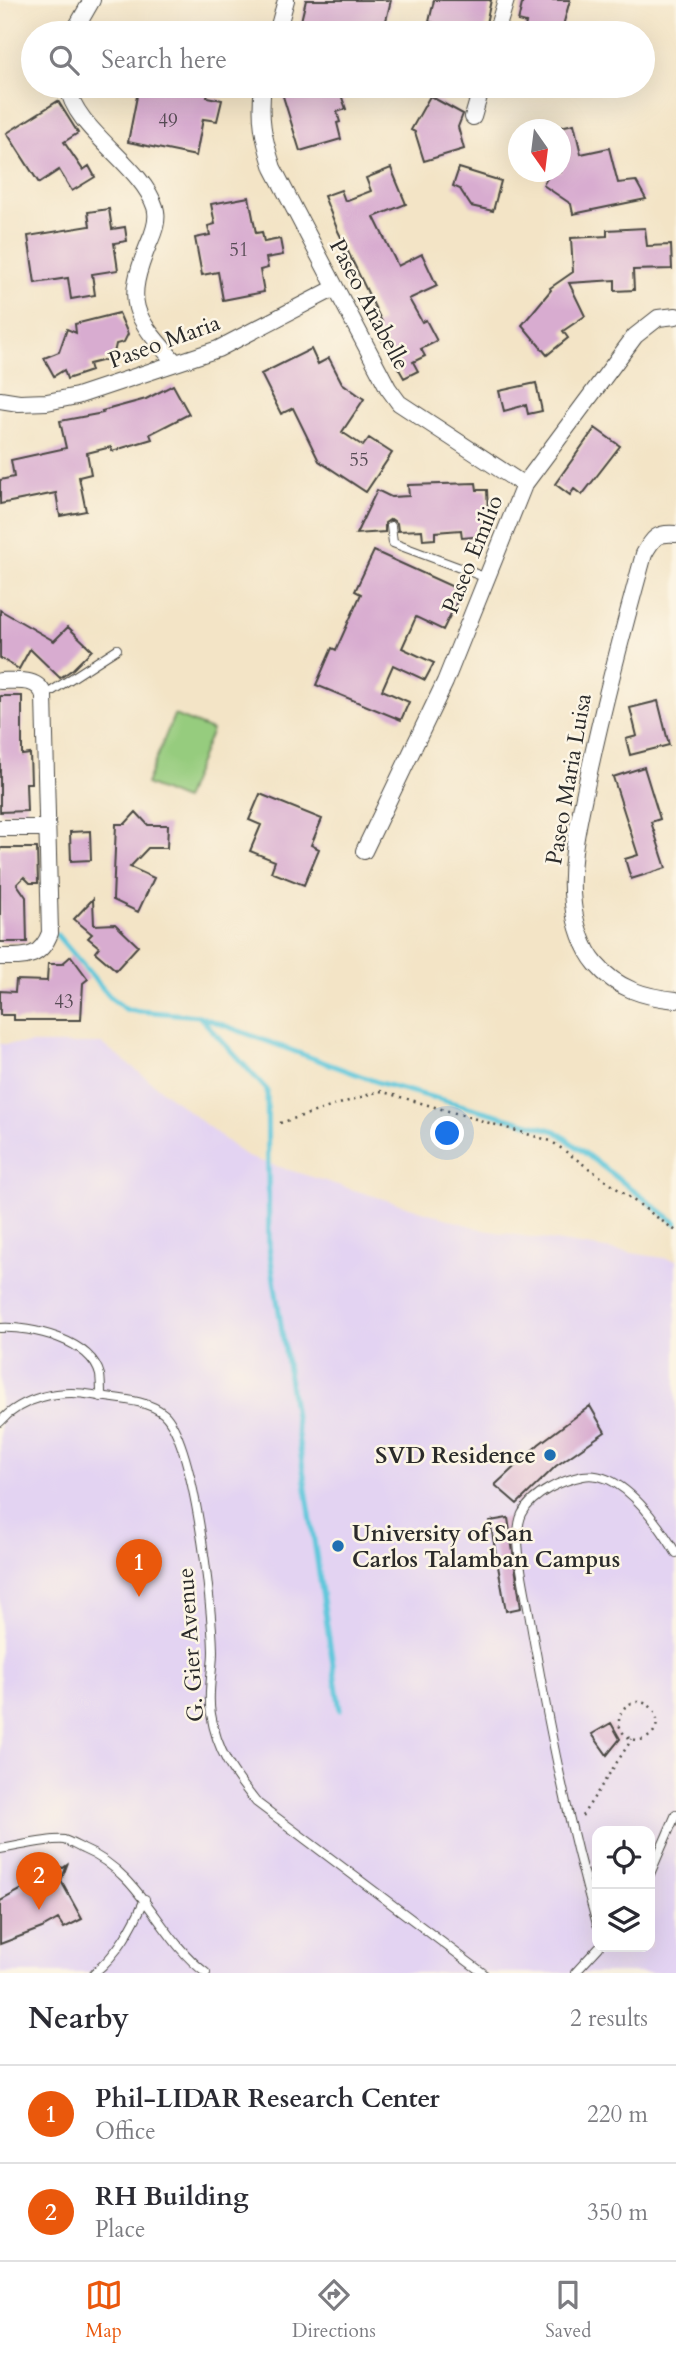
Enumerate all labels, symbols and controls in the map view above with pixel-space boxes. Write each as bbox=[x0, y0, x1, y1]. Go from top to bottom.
search box bbox=[21, 21, 655, 98]
icon: search bbox=[45, 41, 83, 79]
text: Search here bbox=[101, 42, 227, 77]
house number: 49 bbox=[158, 108, 178, 134]
north arrow bbox=[508, 119, 571, 182]
street label: Paseo Anabelle bbox=[322, 233, 417, 375]
house number: 51 bbox=[229, 237, 249, 263]
street label: Paseo Maria bbox=[104, 307, 224, 376]
house number: 55 bbox=[349, 447, 369, 473]
street label: Paseo Emilio bbox=[435, 490, 510, 618]
street label: Paseo Maria Luisa bbox=[538, 691, 599, 867]
house number: 43 bbox=[54, 989, 74, 1015]
your location bbox=[430, 1116, 464, 1150]
place label: SVD Residence bbox=[375, 1440, 536, 1471]
marker: SVD Residence bbox=[542, 1447, 558, 1463]
place label: University of San Carlos Talamban Campus bbox=[352, 1518, 620, 1575]
marker: University of San Carlos Talamban Campus bbox=[330, 1538, 346, 1554]
pin: 1 bbox=[116, 1539, 162, 1597]
street label: G. Gier Avenue bbox=[170, 1567, 211, 1723]
map controls bbox=[592, 1826, 655, 1952]
button: locate bbox=[592, 1826, 655, 1889]
pin: 2 bbox=[16, 1852, 62, 1910]
button: layers bbox=[592, 1889, 655, 1952]
text: Nearby bbox=[28, 1998, 129, 2039]
text: 2 results bbox=[570, 2003, 648, 2034]
text: Phil-LIDAR Research Center bbox=[95, 2081, 440, 2116]
text: 1 bbox=[45, 2099, 57, 2130]
text: 220 m bbox=[587, 2099, 648, 2130]
text: Office bbox=[95, 2116, 156, 2147]
text: RH Building bbox=[95, 2179, 249, 2214]
text: 2 bbox=[45, 2197, 57, 2228]
text: 350 m bbox=[587, 2197, 648, 2228]
text: Place bbox=[95, 2214, 145, 2245]
tab: Map bbox=[85, 2276, 123, 2344]
tab: Directions bbox=[292, 2276, 376, 2344]
tab: Saved bbox=[545, 2276, 591, 2344]

